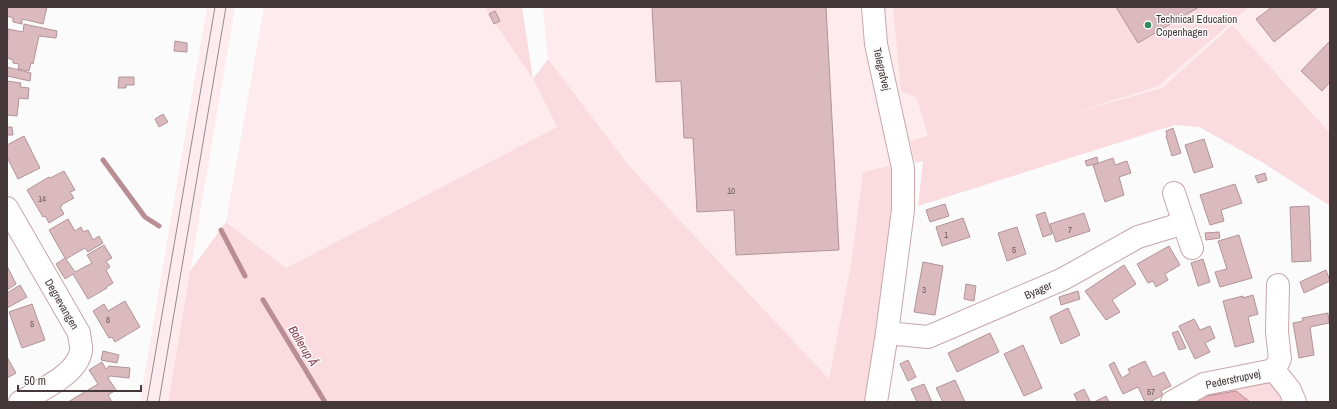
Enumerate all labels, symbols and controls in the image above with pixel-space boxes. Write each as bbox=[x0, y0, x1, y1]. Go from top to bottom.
place label: Technical Education Copenhagen bbox=[1156, 12, 1237, 39]
marker: Technical Education Copenhagen bbox=[1143, 20, 1153, 30]
street label: Telegrafvej bbox=[870, 46, 894, 92]
house number: 10 bbox=[727, 185, 735, 197]
house number: 14 bbox=[38, 193, 46, 205]
house number: 7 bbox=[1068, 224, 1072, 236]
house number: 1 bbox=[944, 229, 948, 241]
house number: 5 bbox=[1012, 244, 1016, 256]
street label: Degnevangen bbox=[42, 276, 82, 332]
street label: Byager bbox=[1022, 278, 1054, 302]
house number: 3 bbox=[922, 284, 926, 296]
house number: 8 bbox=[106, 314, 110, 326]
house number: 5 bbox=[30, 318, 34, 330]
water label: Ballerup Å bbox=[285, 323, 322, 370]
street label: Pederstrupvej bbox=[1204, 366, 1262, 392]
scale bar bbox=[18, 367, 141, 393]
text: 50 m bbox=[24, 373, 46, 389]
house number: 57 bbox=[1147, 386, 1155, 398]

